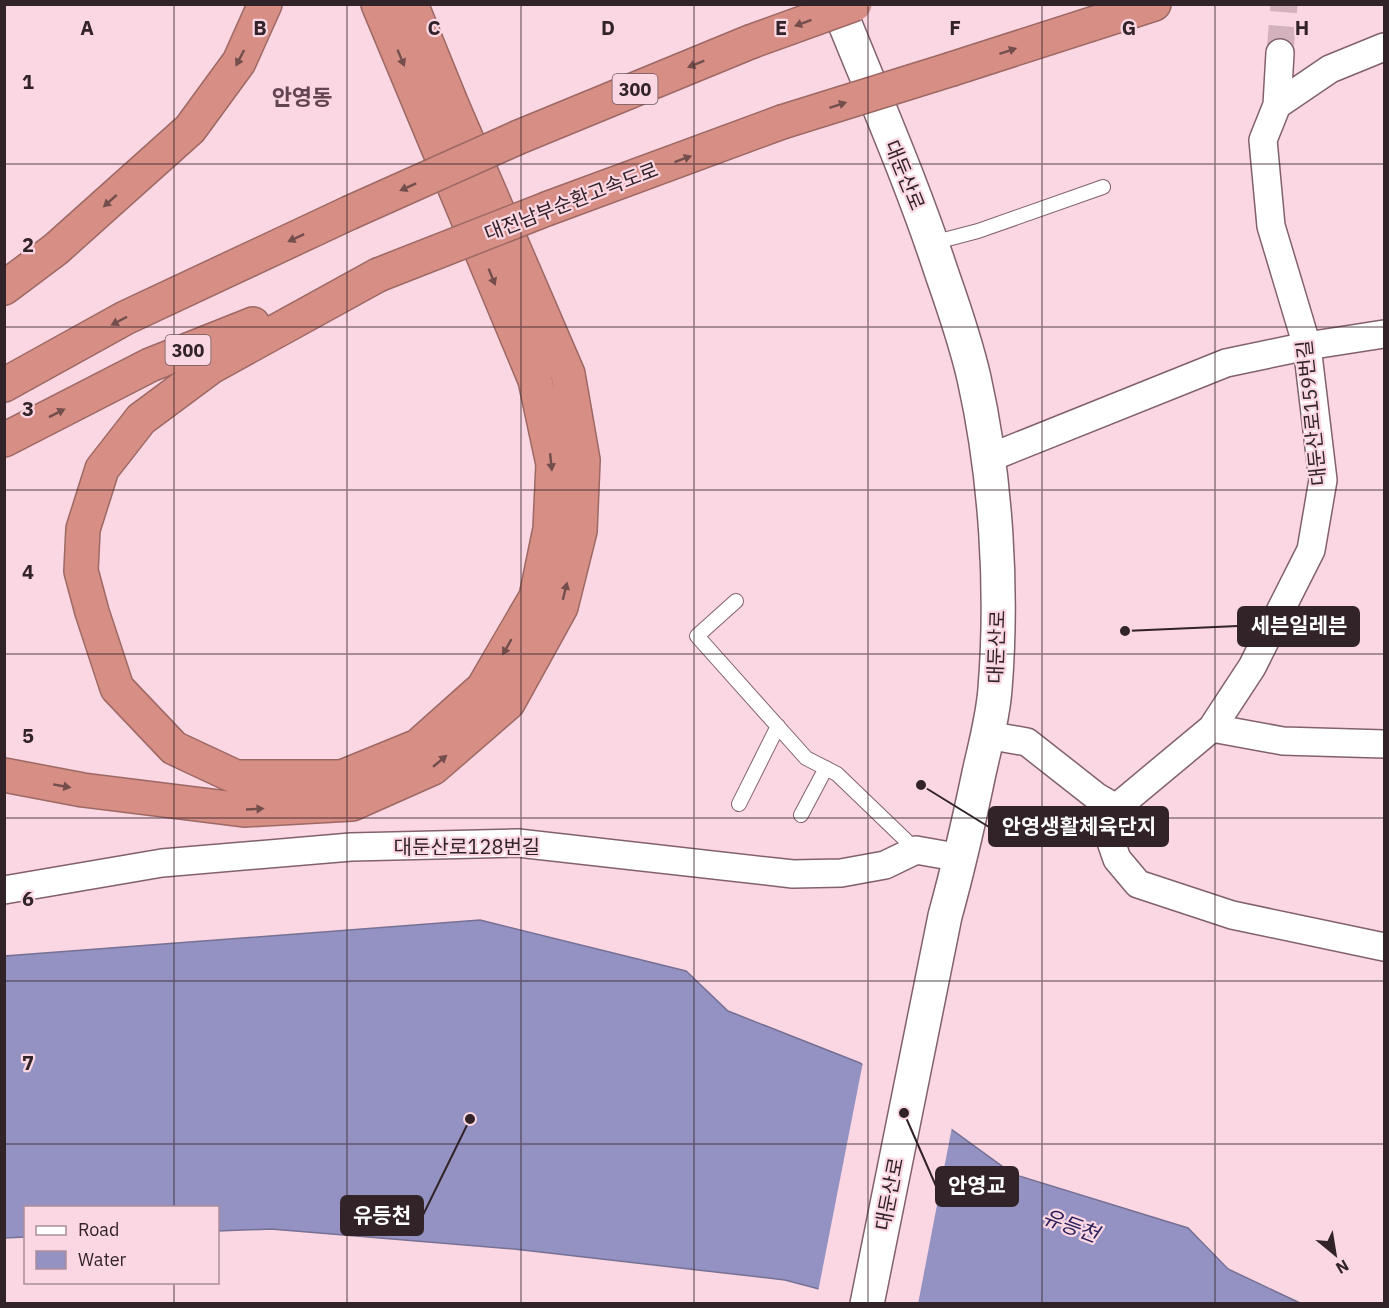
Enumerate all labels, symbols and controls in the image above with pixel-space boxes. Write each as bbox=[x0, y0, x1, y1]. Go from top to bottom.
text: A bbox=[80, 14, 94, 41]
text: B bbox=[253, 14, 267, 41]
text: C bbox=[427, 14, 441, 41]
text: D bbox=[601, 14, 615, 41]
text: E bbox=[775, 14, 787, 41]
text: F bbox=[949, 14, 961, 41]
text: G bbox=[1122, 14, 1136, 41]
text: H bbox=[1295, 14, 1309, 41]
one-way arrow bbox=[794, 19, 812, 29]
one-way arrow bbox=[999, 46, 1017, 55]
one-way arrow bbox=[235, 49, 245, 66]
one-way arrow bbox=[396, 50, 406, 68]
one-way arrow bbox=[687, 60, 705, 69]
text: 1 bbox=[22, 68, 34, 95]
road number: 300 bbox=[612, 74, 658, 104]
district label: 안영동 bbox=[272, 82, 332, 111]
one-way arrow bbox=[829, 100, 847, 109]
street label: 대둔산로 bbox=[879, 136, 931, 214]
one-way arrow bbox=[674, 154, 692, 163]
street label: 대전남부순환고속도로 bbox=[480, 155, 662, 247]
one-way arrow bbox=[400, 182, 417, 191]
one-way arrow bbox=[103, 194, 118, 207]
text: 2 bbox=[22, 231, 34, 258]
one-way arrow bbox=[287, 234, 304, 243]
one-way arrow bbox=[488, 268, 497, 286]
one-way arrow bbox=[110, 316, 127, 326]
road number: 300 bbox=[166, 335, 210, 365]
street label: 대둔산로159번길 bbox=[1290, 339, 1332, 487]
text: 3 bbox=[22, 395, 34, 422]
one-way arrow bbox=[48, 408, 65, 418]
one-way arrow bbox=[547, 452, 556, 471]
text: 4 bbox=[22, 558, 34, 585]
one-way arrow bbox=[561, 582, 571, 600]
callout: 세븐일레븐 bbox=[1238, 607, 1359, 646]
street label: 대둔산로 bbox=[981, 610, 1011, 684]
text: 세븐일레븐 bbox=[1251, 611, 1347, 639]
one-way arrow bbox=[502, 639, 512, 656]
text: 5 bbox=[22, 722, 34, 749]
one-way arrow bbox=[432, 755, 448, 768]
one-way arrow bbox=[53, 782, 72, 791]
one-way arrow bbox=[246, 805, 265, 814]
callout: 안영생활체육단지 bbox=[989, 807, 1168, 846]
text: 안영생활체육단지 bbox=[1002, 812, 1156, 840]
street label: 대둔산로128번길 bbox=[394, 833, 540, 860]
text: 6 bbox=[22, 885, 34, 912]
text: 7 bbox=[22, 1049, 34, 1076]
street label: 대둔산로 bbox=[869, 1155, 909, 1233]
callout: 안영교 bbox=[936, 1167, 1018, 1206]
text: 안영교 bbox=[948, 1171, 1006, 1199]
callout: 유등천 bbox=[341, 1196, 423, 1235]
text: 유등천 bbox=[353, 1201, 411, 1229]
water label: 유등천 bbox=[1039, 1202, 1106, 1249]
legend bbox=[24, 1206, 219, 1284]
text: Road bbox=[78, 1218, 119, 1241]
north arrow bbox=[1305, 1224, 1365, 1284]
text: Water bbox=[78, 1248, 127, 1271]
text: N bbox=[1332, 1255, 1353, 1279]

